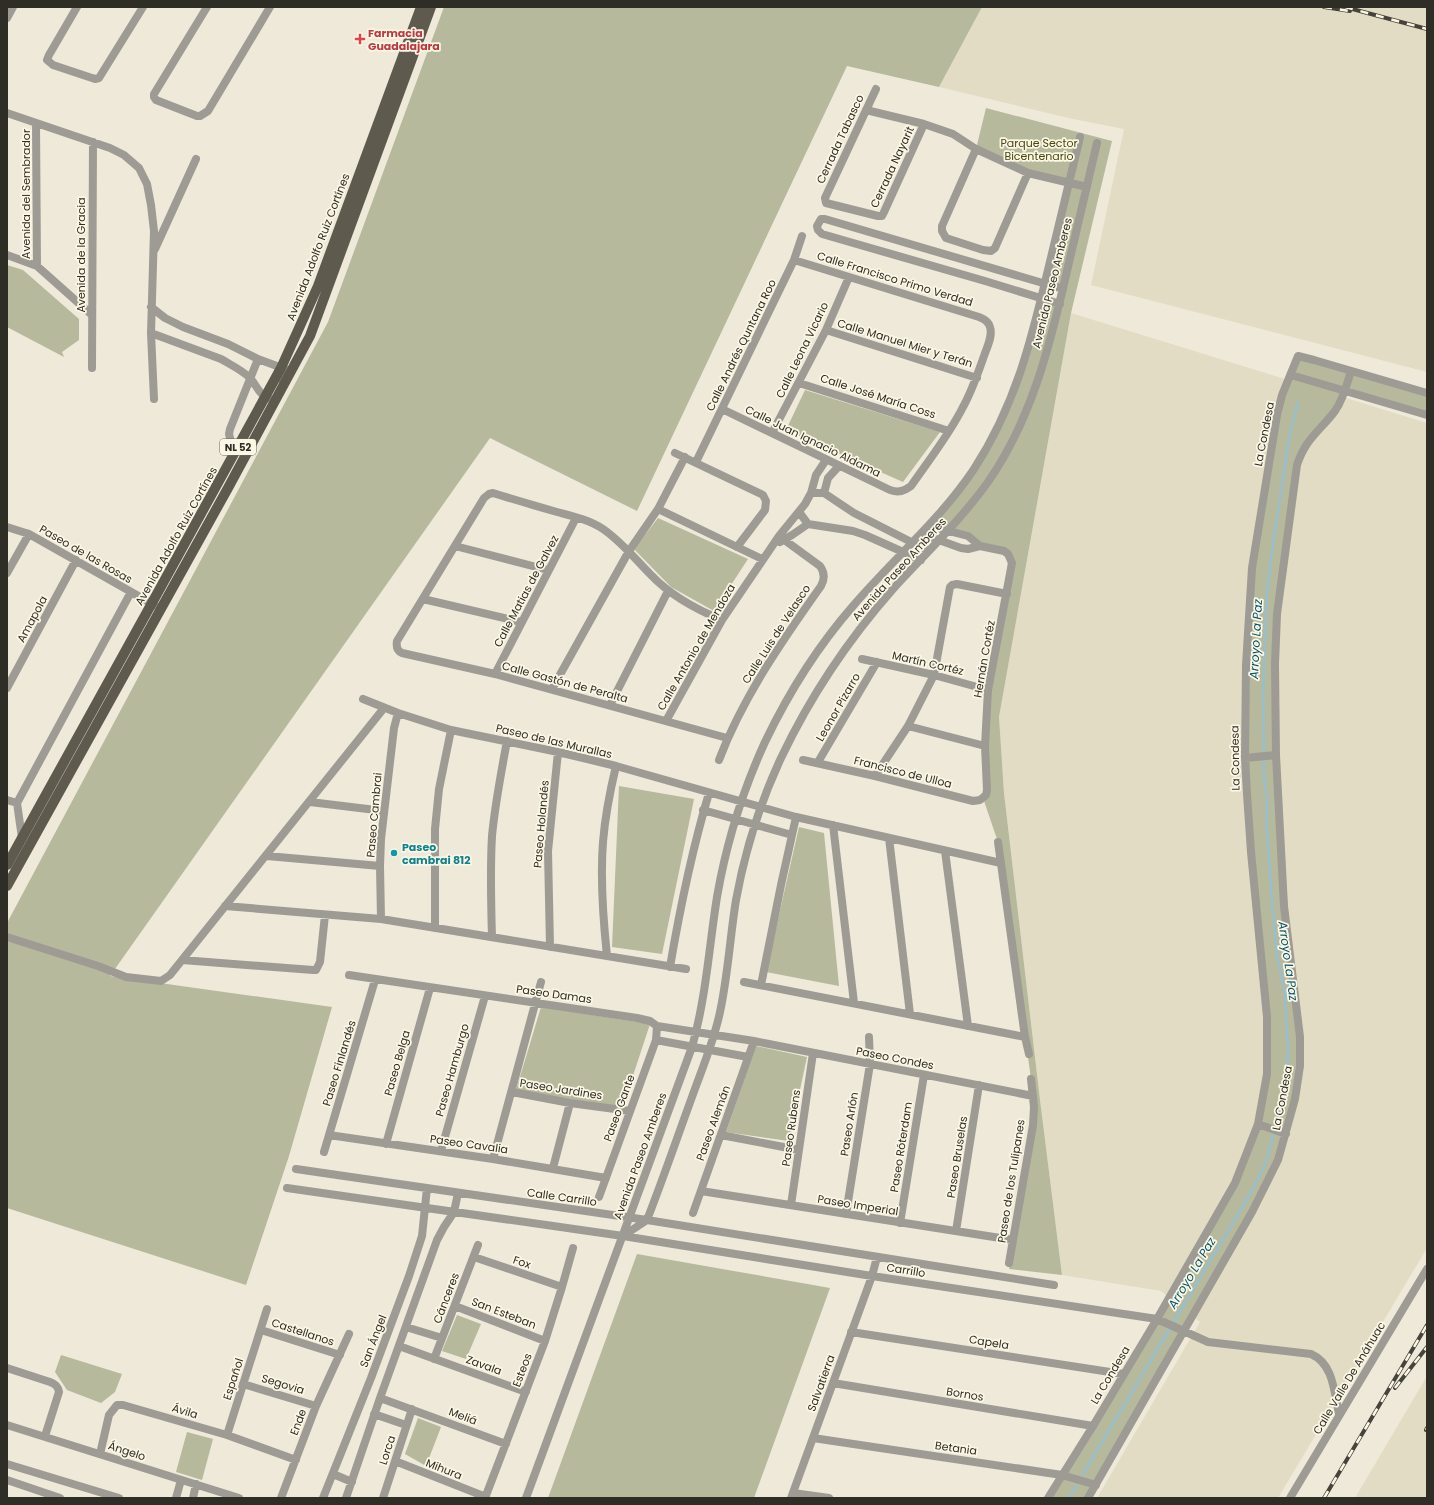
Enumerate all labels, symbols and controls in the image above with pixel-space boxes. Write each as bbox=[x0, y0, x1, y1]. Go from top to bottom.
place label: Farmacia Guadalajara bbox=[368, 25, 440, 54]
marker: Farmacia Guadalajara bbox=[355, 34, 365, 44]
street label: Cerrada Tabasco bbox=[812, 92, 868, 186]
street label: Cerrada Nayarit bbox=[866, 124, 918, 210]
street label: Avenida del Sembrador bbox=[18, 129, 34, 259]
park label: Parque Sector Bicentenario bbox=[1000, 135, 1078, 164]
street label: Avenida Adolfo Ruiz Cortínes bbox=[282, 171, 354, 323]
street label: Avenida de la Gracia bbox=[73, 197, 89, 313]
street label: Avenida Paseo Amberes bbox=[1028, 216, 1076, 350]
street label: Calle Francisco Primo Verdad bbox=[815, 248, 975, 310]
street label: Calle Andrés Quntana Roo bbox=[702, 276, 780, 414]
street label: Calle Leona Vicario bbox=[772, 299, 832, 401]
street label: Calle Manuel Mier y Terán bbox=[835, 315, 975, 371]
street label: Calle José María Coss bbox=[818, 370, 938, 422]
street label: Calle Juan Ignacio Aldama bbox=[742, 401, 884, 481]
street label: La Condesa bbox=[1250, 401, 1278, 467]
road number: NL 52 bbox=[220, 439, 256, 455]
street label: Avenida Adolfo Ruiz Cortínes bbox=[131, 463, 221, 608]
street label: Avenida Paseo Amberes bbox=[848, 514, 950, 624]
street label: Paseo de las Rosas bbox=[37, 521, 136, 587]
street label: Calle Matias de Galvez bbox=[490, 532, 562, 650]
street label: Calle Antonio de Mendoza bbox=[653, 581, 739, 713]
street label: Calle Luis de Velasco bbox=[738, 581, 814, 687]
street label: Amapola bbox=[13, 593, 51, 645]
water label: Arroyo La Paz bbox=[1245, 598, 1266, 680]
street label: Hernán Cortéz bbox=[969, 619, 999, 699]
street label: Martín Cortéz bbox=[891, 647, 965, 679]
street label: Calle Gastón de Peralta bbox=[500, 657, 630, 707]
street label: Leonor Pizarro bbox=[812, 670, 864, 744]
street label: Paseo de las Murallas bbox=[494, 720, 614, 762]
street label: La Condesa bbox=[1226, 725, 1244, 791]
street label: Francisco de Ulloa bbox=[852, 752, 954, 792]
street label: Paseo Cambrai bbox=[362, 772, 386, 858]
street label: Paseo Holandés bbox=[529, 779, 553, 869]
place label: Paseo cambrai 812 bbox=[402, 839, 471, 868]
marker: Paseo cambrai 812 bbox=[389, 848, 399, 858]
water label: Arroyo La Paz bbox=[1274, 919, 1303, 1002]
street label: Paseo Damas bbox=[515, 981, 593, 1007]
street label: Paseo Finlandés bbox=[318, 1018, 360, 1108]
street label: Paseo Hamburgo bbox=[431, 1022, 473, 1118]
street label: Paseo Belga bbox=[380, 1028, 414, 1098]
street label: Paseo Condes bbox=[855, 1043, 936, 1073]
street label: La Condesa bbox=[1268, 1065, 1296, 1131]
street label: Paseo Gante bbox=[599, 1072, 639, 1144]
street label: Paseo Jardines bbox=[519, 1075, 604, 1103]
street label: Paseo Alemán bbox=[692, 1083, 734, 1163]
street label: Paseo Rubens bbox=[778, 1088, 804, 1167]
street label: Avenida Paseo Amberes bbox=[610, 1090, 671, 1222]
street label: Paseo Arlón bbox=[836, 1091, 862, 1157]
street label: Paseo Róterdam bbox=[886, 1101, 916, 1193]
street label: Paseo Bruselas bbox=[943, 1115, 971, 1199]
street label: Paseo de los Tulipanes bbox=[993, 1118, 1029, 1244]
street label: Paseo Cavalia bbox=[429, 1131, 509, 1157]
street label: Calle Carrillo bbox=[526, 1184, 598, 1210]
street label: Paseo Imperial bbox=[816, 1191, 900, 1219]
water label: Arroyo La Paz bbox=[1163, 1234, 1220, 1312]
street label: Fox bbox=[511, 1252, 534, 1273]
street label: Carrillo bbox=[885, 1259, 927, 1281]
street label: Cánceres bbox=[429, 1270, 463, 1326]
street label: San Esteban bbox=[469, 1293, 539, 1333]
street label: San Ángel bbox=[356, 1312, 390, 1370]
street label: Castellanos bbox=[270, 1314, 337, 1350]
street label: Calle Valle De Anáhuac bbox=[1309, 1318, 1389, 1437]
street label: Capela bbox=[968, 1331, 1010, 1353]
street label: La Condesa bbox=[1086, 1343, 1134, 1407]
street label: Zavala bbox=[464, 1351, 504, 1379]
street label: Esteos bbox=[508, 1351, 536, 1389]
street label: Salvatierra bbox=[803, 1352, 839, 1414]
street label: Español bbox=[219, 1356, 247, 1402]
street label: Segovia bbox=[260, 1370, 306, 1398]
street label: Bornos bbox=[945, 1383, 985, 1405]
street label: Ávila bbox=[170, 1399, 200, 1423]
street label: Meliá bbox=[447, 1403, 479, 1429]
street label: Ende bbox=[286, 1406, 310, 1437]
street label: Lorca bbox=[375, 1433, 399, 1467]
street label: Ángelo bbox=[106, 1437, 148, 1465]
street label: Betania bbox=[934, 1437, 978, 1459]
street label: Mihura bbox=[423, 1455, 465, 1483]

